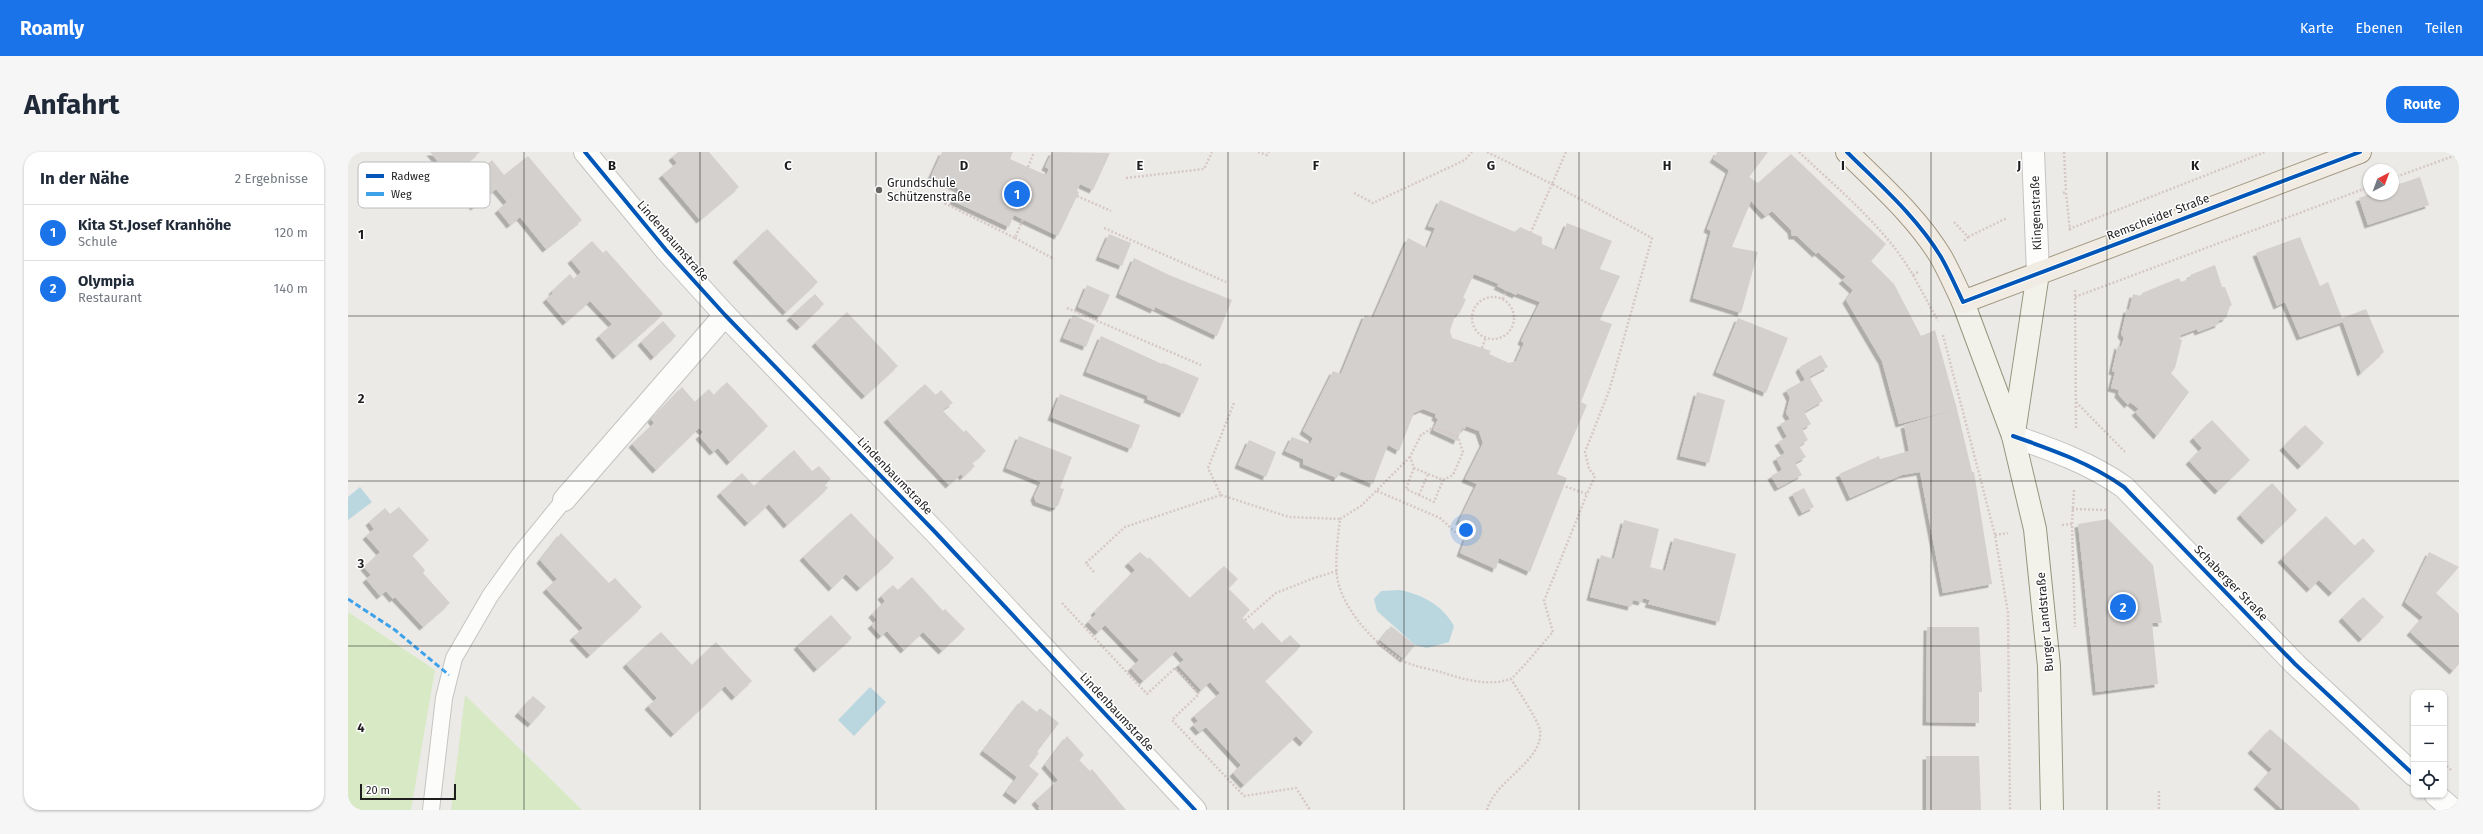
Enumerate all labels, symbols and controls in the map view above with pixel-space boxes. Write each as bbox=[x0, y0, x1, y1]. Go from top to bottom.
text: Roamly bbox=[20, 17, 84, 40]
text: Karte bbox=[2300, 20, 2334, 37]
text: Ebenen bbox=[2356, 20, 2403, 37]
text: Teilen bbox=[2425, 20, 2463, 37]
button: Route bbox=[2386, 86, 2459, 123]
text: Anfahrt bbox=[24, 88, 120, 121]
text: B bbox=[608, 158, 616, 173]
text: C bbox=[784, 158, 792, 173]
text: D bbox=[960, 158, 969, 173]
text: E bbox=[1137, 158, 1144, 173]
text: F bbox=[1313, 158, 1320, 173]
text: G bbox=[1487, 158, 1495, 173]
text: H bbox=[1663, 158, 1671, 173]
text: I bbox=[1841, 158, 1845, 173]
text: J bbox=[2016, 158, 2021, 173]
text: K bbox=[2191, 158, 2200, 173]
legend bbox=[358, 162, 490, 208]
north arrow bbox=[2363, 164, 2399, 200]
text: In der Nähe bbox=[40, 168, 129, 189]
text: Radweg bbox=[391, 170, 430, 183]
text: 2 Ergebnisse bbox=[235, 171, 308, 186]
street label: Klingenstraße bbox=[2028, 175, 2044, 251]
place label: Grundschule Schützenstraße bbox=[887, 176, 971, 204]
pin: 1 bbox=[1004, 179, 1030, 209]
marker: Grundschule Schützenstraße bbox=[874, 185, 884, 195]
text: Weg bbox=[391, 188, 412, 201]
street label: Remscheider Straße bbox=[2105, 191, 2211, 243]
street label: Lindenbaumstraße bbox=[634, 198, 712, 284]
text: Kita St.Josef Kranhöhe bbox=[78, 216, 231, 234]
text: 1 bbox=[50, 225, 56, 240]
text: 120 m bbox=[274, 225, 308, 240]
text: 1 bbox=[358, 227, 364, 242]
text: Schule bbox=[78, 234, 117, 249]
text: Olympia bbox=[78, 272, 135, 290]
text: 2 bbox=[50, 281, 56, 296]
text: 140 m bbox=[274, 281, 308, 296]
text: Restaurant bbox=[78, 290, 142, 305]
text: 2 bbox=[358, 391, 365, 406]
street label: Lindenbaumstraße bbox=[854, 434, 936, 518]
your location bbox=[1456, 520, 1476, 540]
street label: Schaberger Straße bbox=[2191, 542, 2271, 624]
text: 3 bbox=[357, 556, 365, 571]
street label: Burger Landstraße bbox=[2034, 572, 2056, 672]
pin: 2 bbox=[2110, 592, 2136, 622]
street label: Lindenbaumstraße bbox=[1077, 670, 1157, 754]
map controls bbox=[2411, 690, 2447, 798]
button: + bbox=[2411, 690, 2447, 726]
text: 4 bbox=[357, 720, 365, 735]
button: − bbox=[2411, 726, 2447, 762]
button: locate bbox=[2411, 762, 2447, 798]
scale bar bbox=[360, 782, 456, 801]
text: 20 m bbox=[366, 784, 390, 797]

